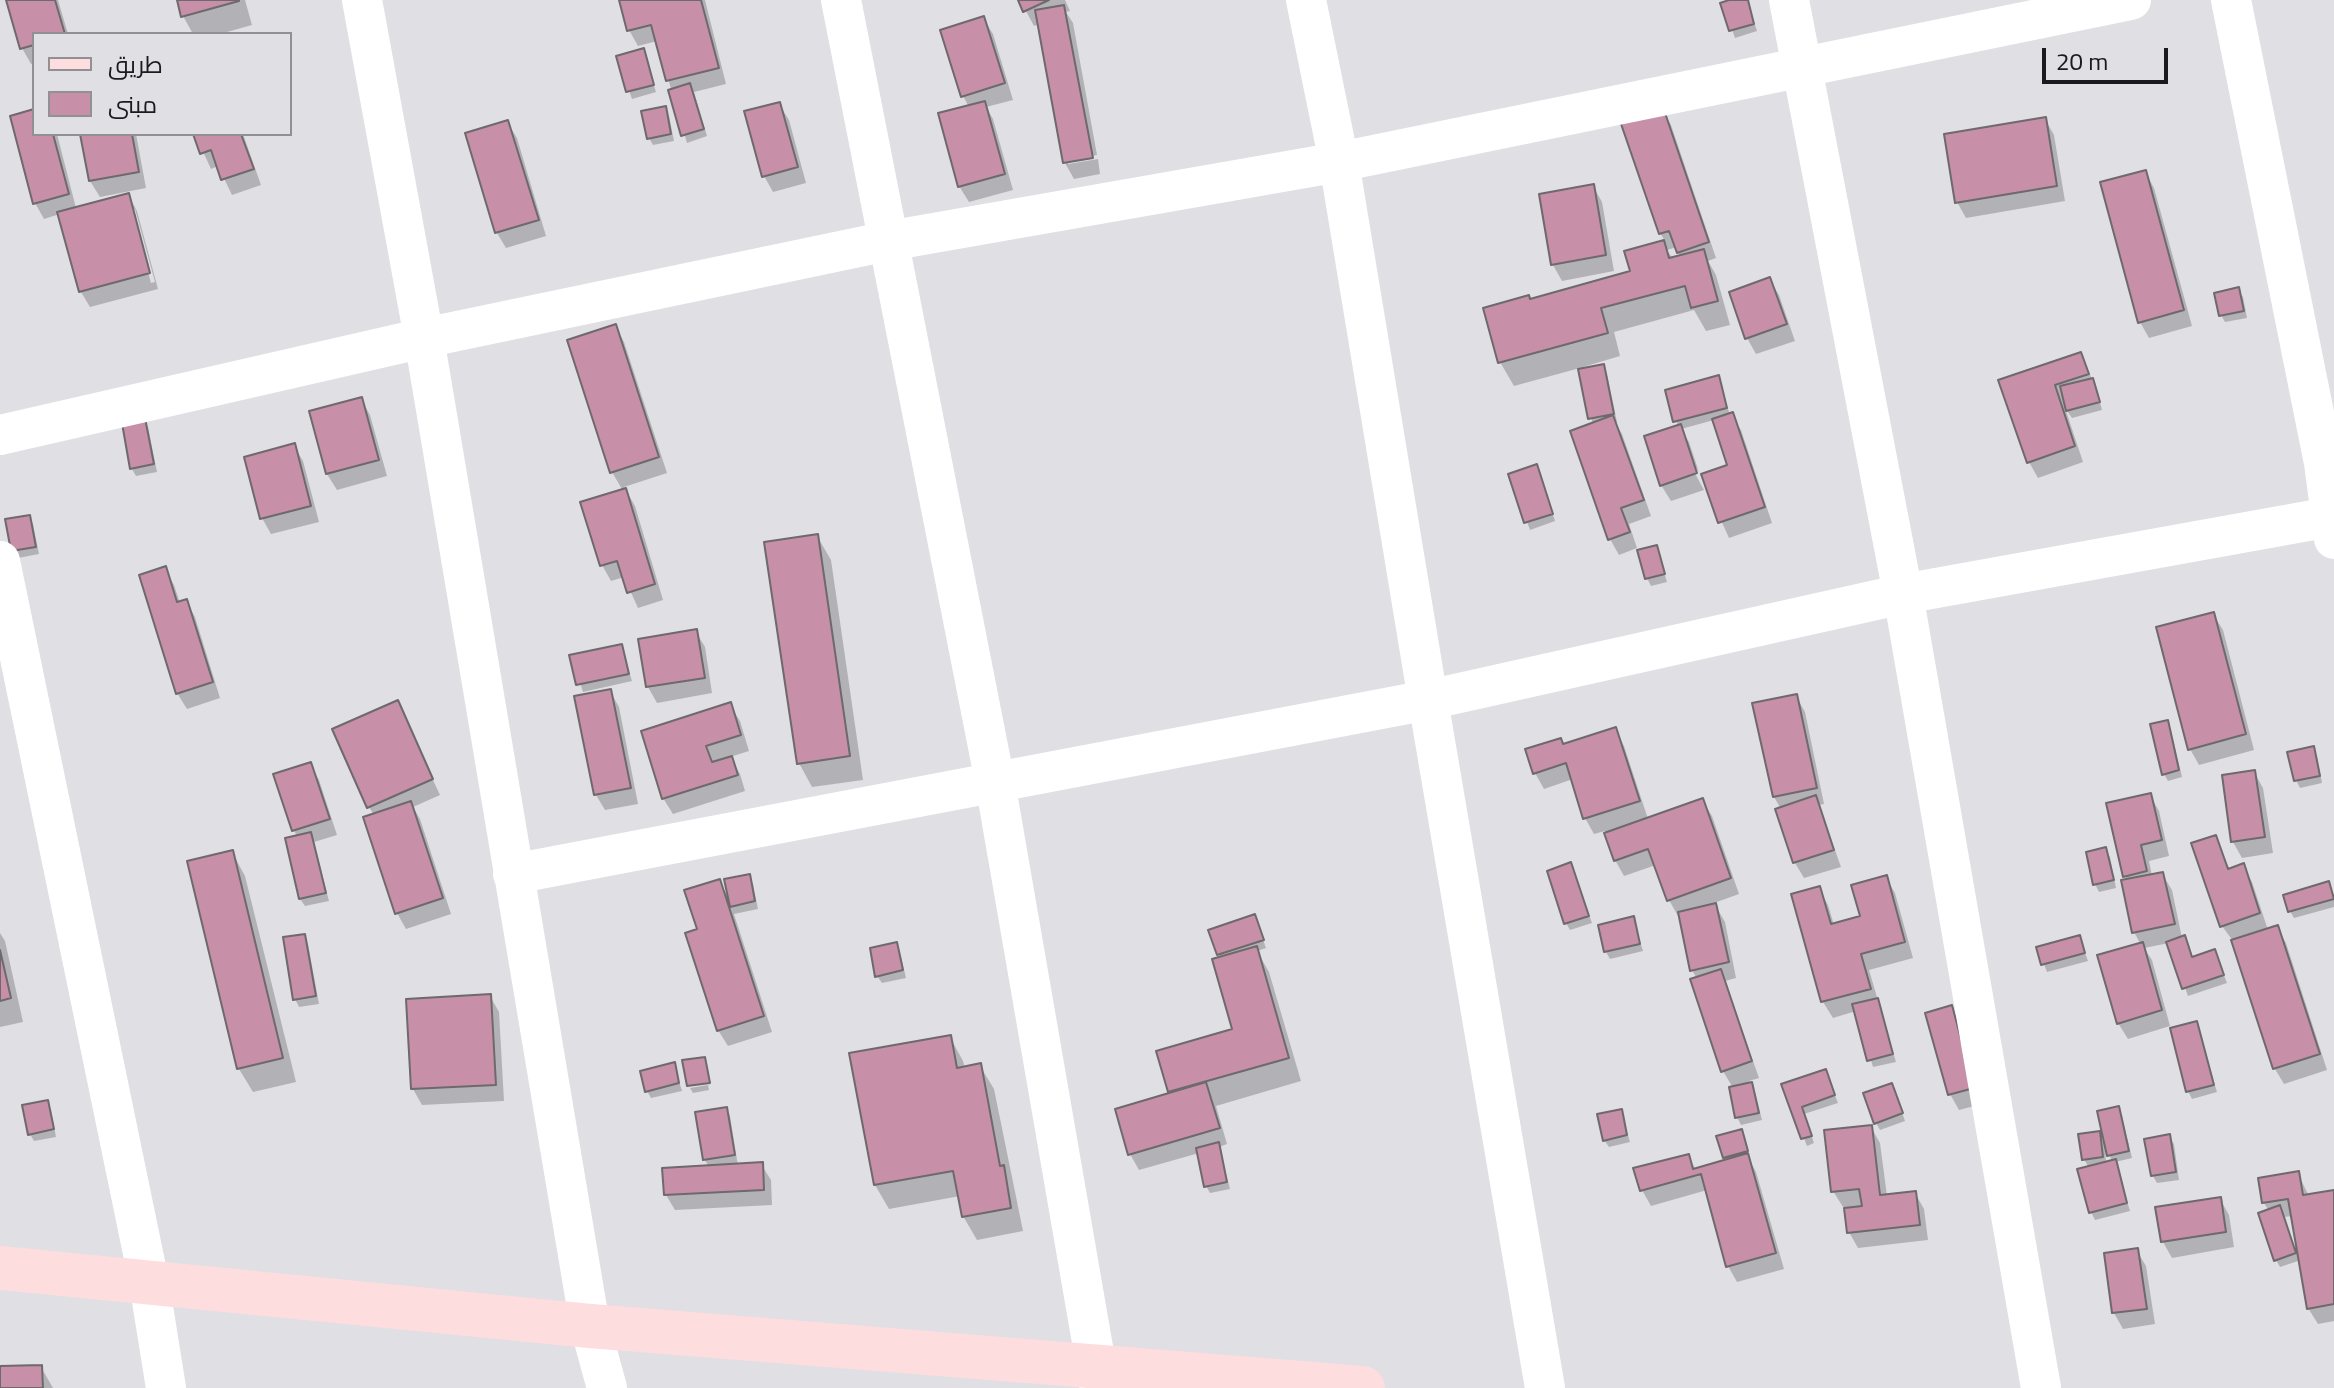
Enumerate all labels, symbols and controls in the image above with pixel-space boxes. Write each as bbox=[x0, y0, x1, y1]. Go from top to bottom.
legend bbox=[32, 32, 292, 136]
scale bar bbox=[2046, 32, 2172, 82]
text: 20 m bbox=[2056, 39, 2108, 84]
text: طريق bbox=[108, 42, 163, 87]
text: مبنى bbox=[108, 82, 157, 127]

